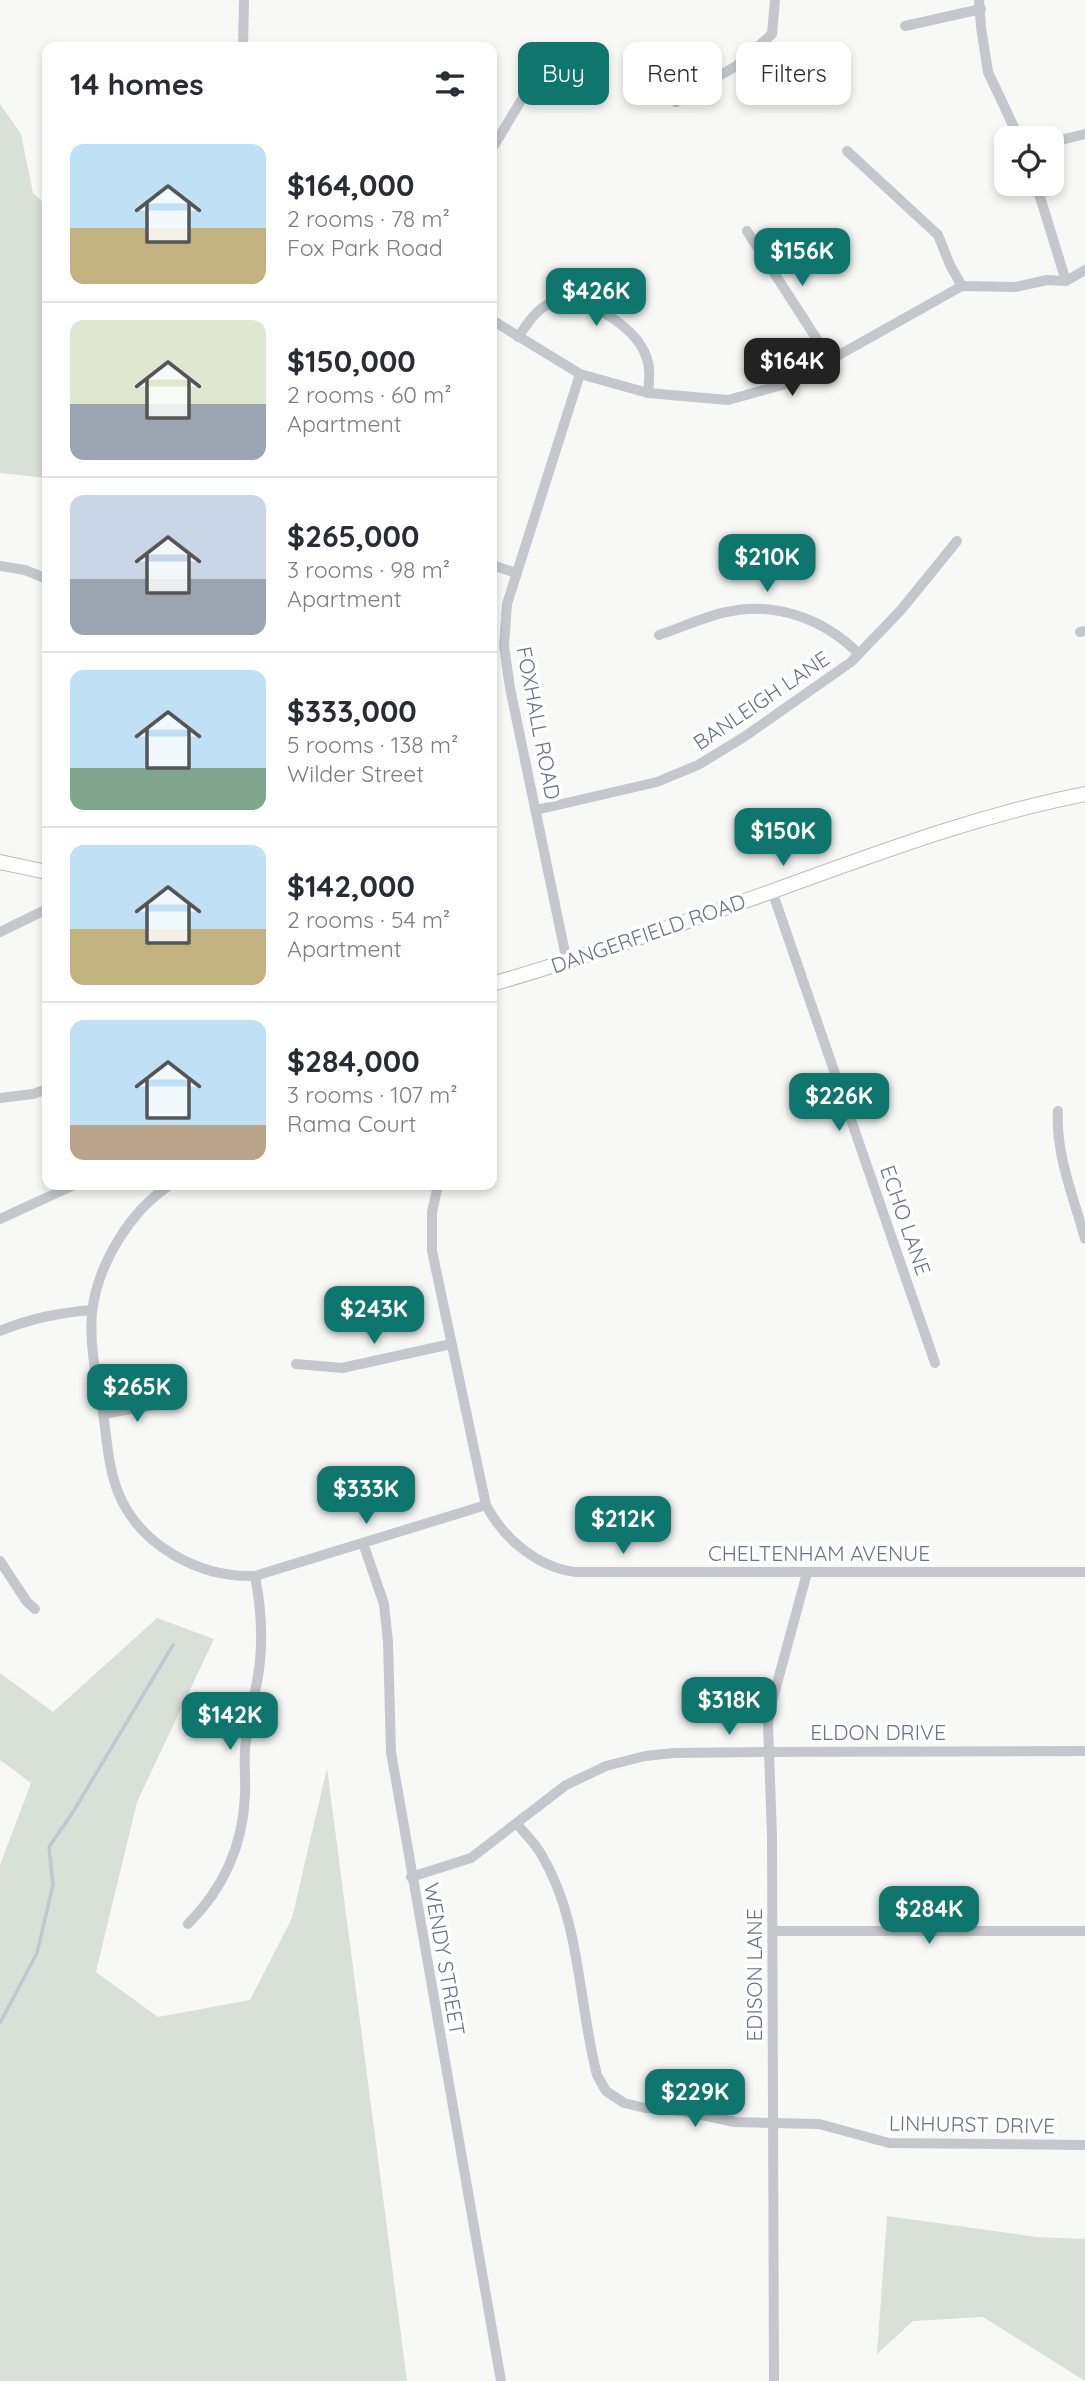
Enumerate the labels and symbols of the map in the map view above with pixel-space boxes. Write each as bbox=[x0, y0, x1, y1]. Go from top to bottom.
pin: $156K bbox=[753, 229, 851, 288]
pin: $426K bbox=[547, 268, 645, 328]
pin: $164K bbox=[743, 338, 841, 398]
pin: $210K bbox=[718, 534, 816, 594]
street label: FOXHALL ROAD bbox=[511, 644, 567, 802]
street label: BANLEIGH LANE bbox=[688, 645, 834, 755]
pin: $150K bbox=[734, 808, 832, 868]
street label: DANGERFIELD ROAD bbox=[547, 887, 749, 979]
pin: $226K bbox=[790, 1074, 888, 1133]
street label: ECHO LANE bbox=[875, 1162, 937, 1278]
pin: $243K bbox=[325, 1286, 423, 1346]
pin: $265K bbox=[88, 1364, 186, 1424]
pin: $333K bbox=[317, 1466, 415, 1526]
pin: $212K bbox=[574, 1496, 672, 1556]
street label: CHELTENHAM AVENUE bbox=[708, 1540, 930, 1566]
pin: $318K bbox=[680, 1678, 778, 1737]
pin: $142K bbox=[181, 1692, 279, 1752]
street label: ELDON DRIVE bbox=[810, 1719, 946, 1745]
street label: WENDY STREET bbox=[419, 1881, 471, 2037]
pin: $284K bbox=[880, 1886, 978, 1946]
street label: EDISON LANE bbox=[741, 1908, 767, 2042]
pin: $229K bbox=[646, 2070, 744, 2129]
street label: LINHURST DRIVE bbox=[889, 2110, 1055, 2138]

